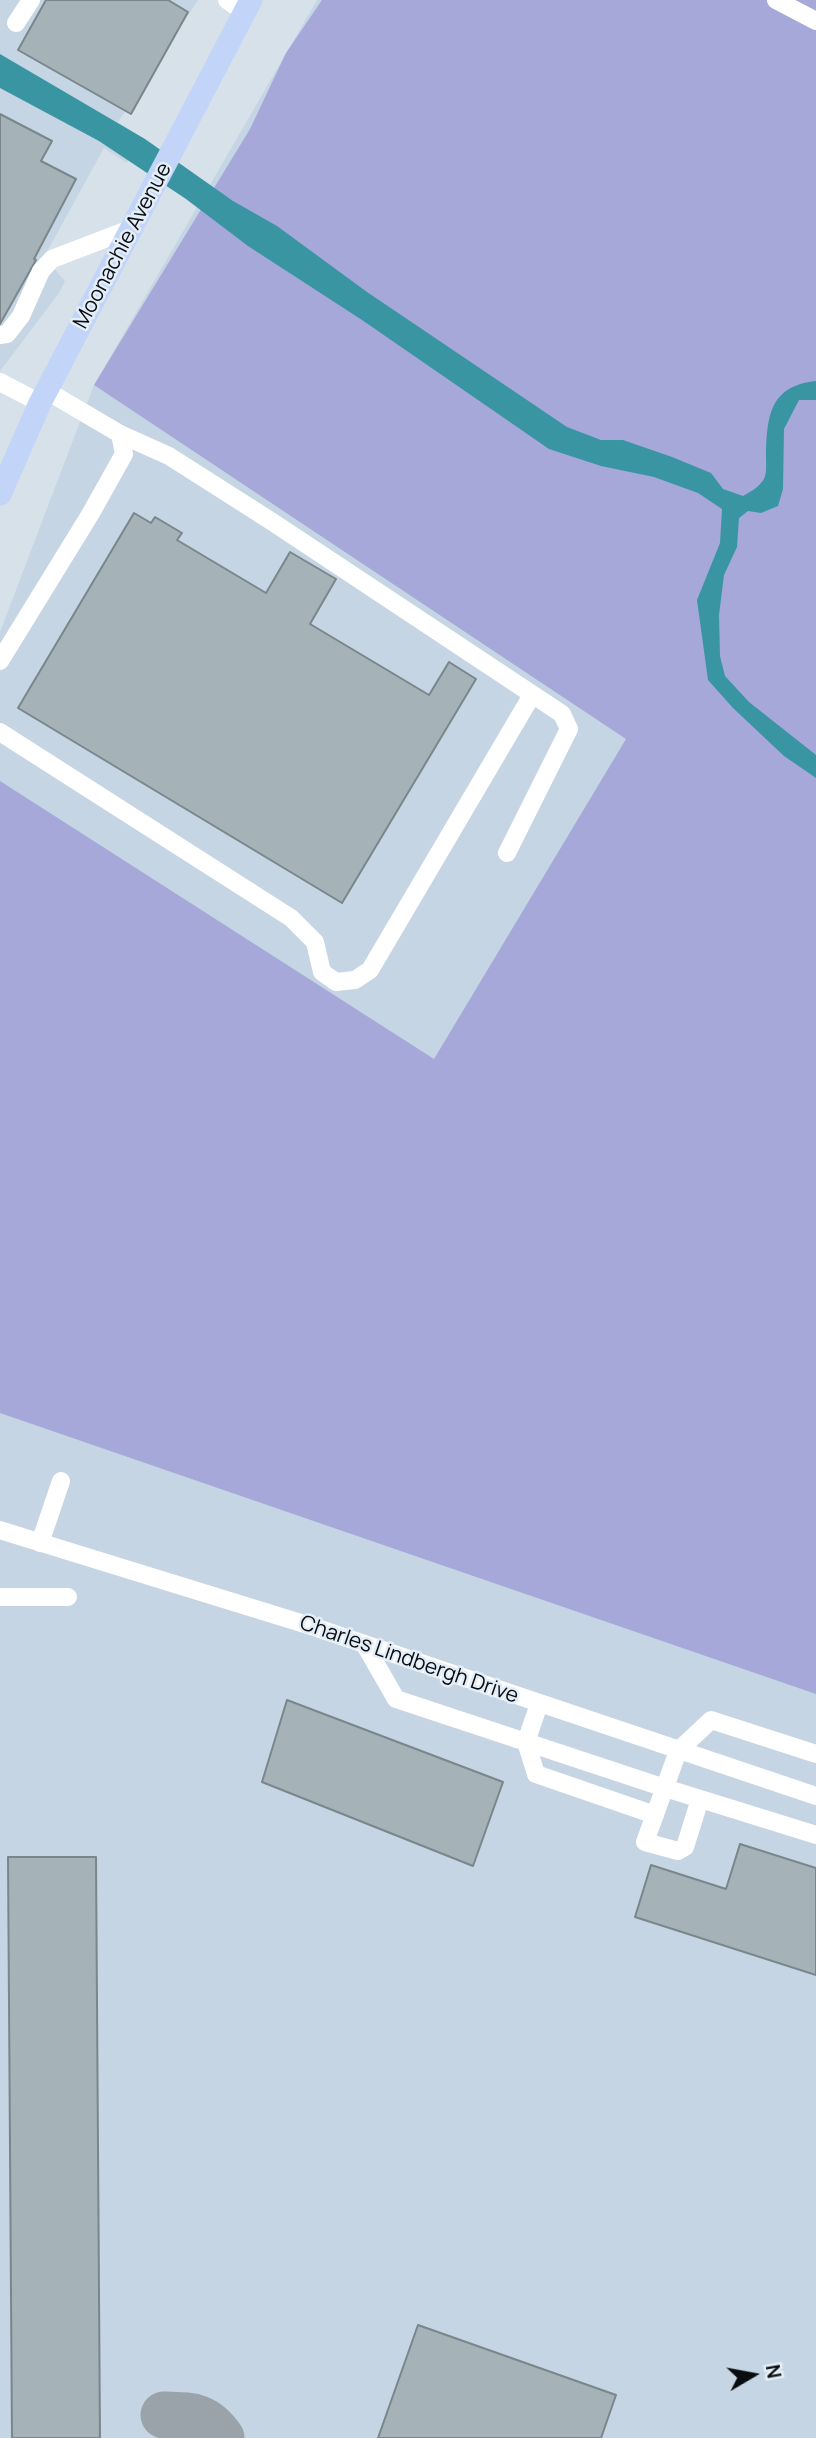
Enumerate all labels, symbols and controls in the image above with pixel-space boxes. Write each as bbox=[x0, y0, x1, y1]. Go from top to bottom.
street label: Moonachie Avenue bbox=[69, 159, 177, 333]
street label: Charles Lindbergh Drive bbox=[296, 1611, 522, 1709]
north arrow bbox=[718, 2340, 788, 2410]
text: N bbox=[760, 2362, 788, 2380]

